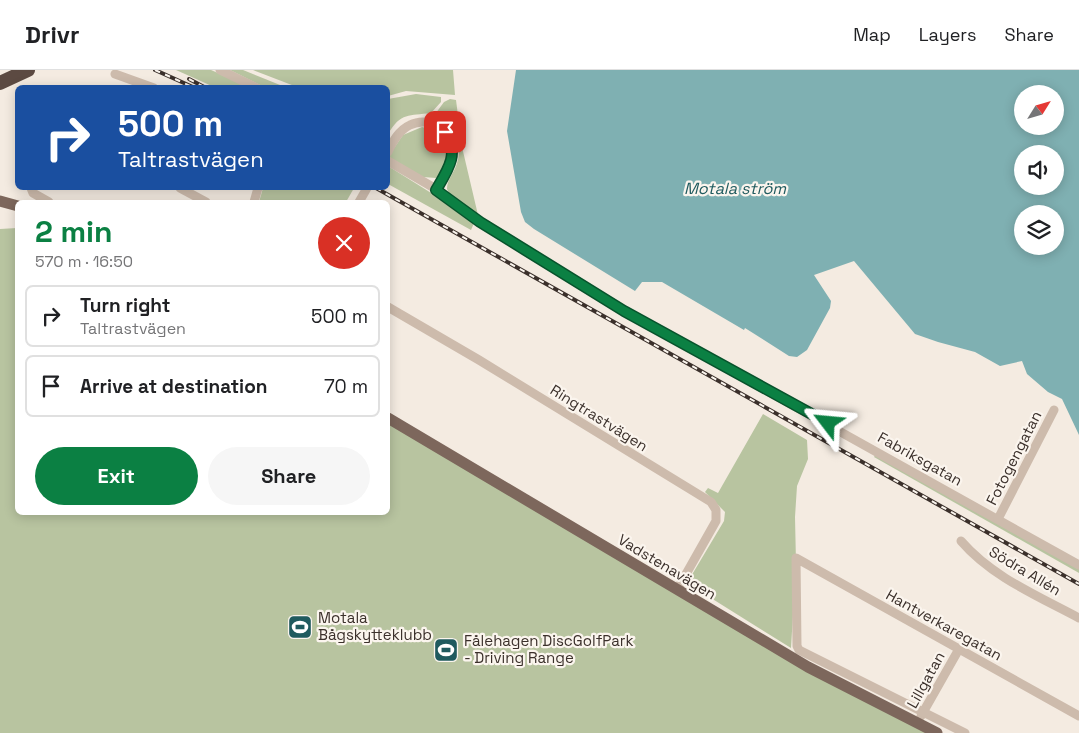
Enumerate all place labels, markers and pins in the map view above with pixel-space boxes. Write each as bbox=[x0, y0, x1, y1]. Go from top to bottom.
pin bbox=[424, 111, 466, 153]
place label: Motala Bågskytteklubb bbox=[318, 608, 432, 644]
sports icon: Motala Bågskytteklubb bbox=[287, 614, 313, 640]
place label: Fålehagen DiscGolfPark - Driving Range bbox=[464, 631, 634, 667]
sports icon: Fålehagen DiscGolfPark - Driving Range bbox=[433, 637, 459, 663]

